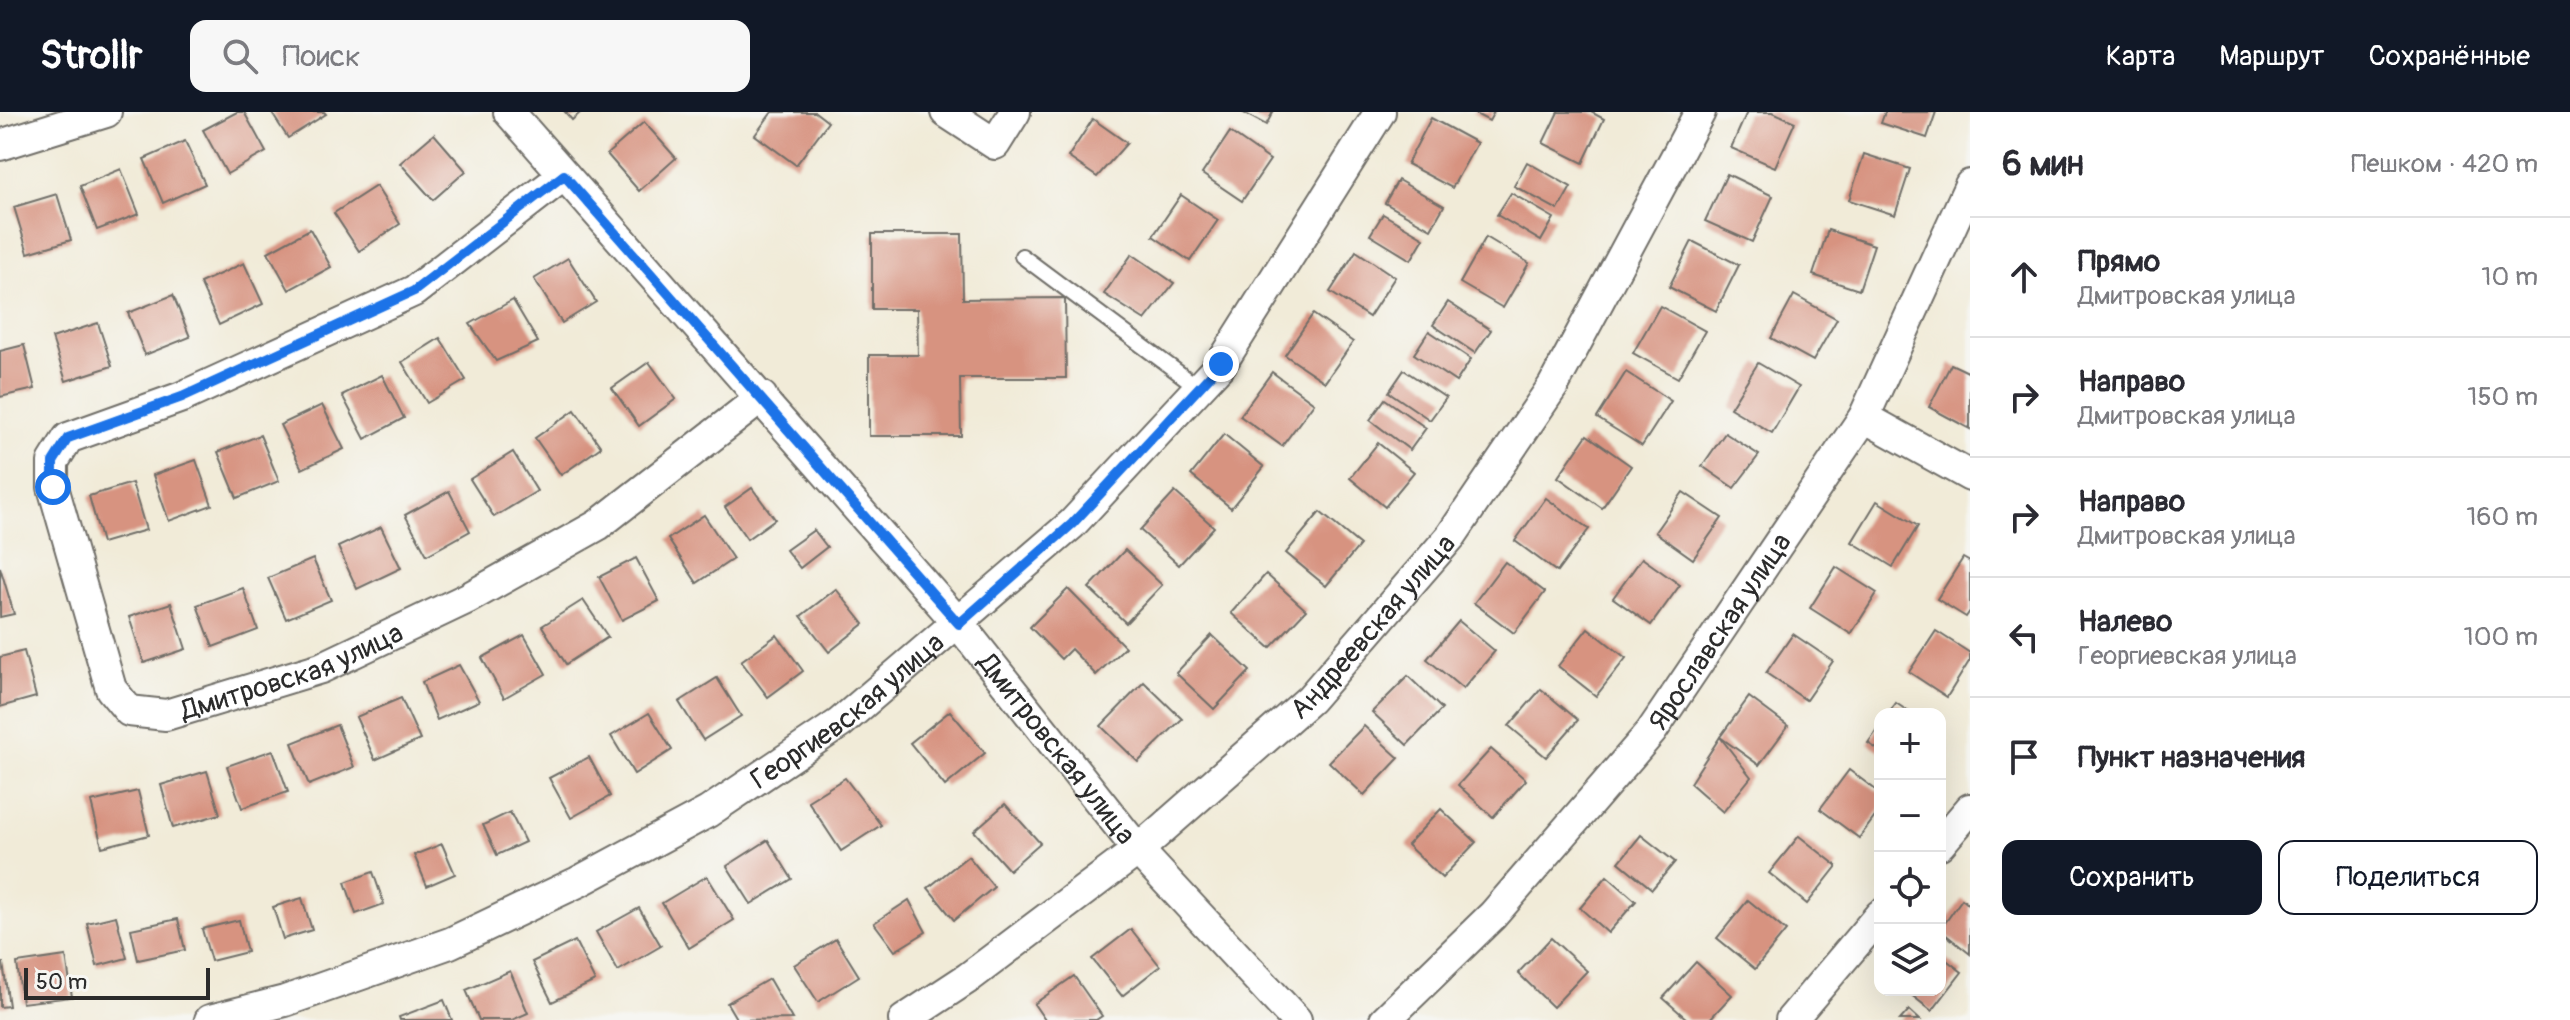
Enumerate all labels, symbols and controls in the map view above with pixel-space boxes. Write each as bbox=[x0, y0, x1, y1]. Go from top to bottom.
search box bbox=[190, 20, 750, 92]
text: Strollr bbox=[40, 32, 142, 80]
icon: search bbox=[218, 34, 262, 78]
text: Поиск bbox=[282, 38, 361, 75]
text: Карта bbox=[2106, 39, 2175, 74]
text: Маршрут bbox=[2219, 39, 2325, 74]
text: Сохранённые bbox=[2369, 39, 2530, 74]
text: 6 мин bbox=[2002, 143, 2084, 186]
text: Пешком · 420 m bbox=[2351, 148, 2538, 180]
text: Прямо bbox=[2078, 243, 2160, 280]
icon: ahead bbox=[2002, 255, 2046, 299]
text: 10 m bbox=[2481, 261, 2538, 293]
text: Дмитровская улица bbox=[2078, 280, 2296, 312]
route end bbox=[1203, 346, 1239, 382]
text: Направо bbox=[2078, 363, 2185, 400]
icon: right bbox=[2002, 375, 2046, 419]
text: 150 m bbox=[2467, 381, 2538, 413]
text: Дмитровская улица bbox=[2078, 400, 2296, 432]
route start bbox=[35, 469, 71, 505]
text: Направо bbox=[2078, 483, 2185, 520]
icon: right bbox=[2002, 495, 2046, 539]
text: 160 m bbox=[2466, 501, 2538, 533]
text: Дмитровская улица bbox=[2078, 520, 2296, 552]
street label: Андреевская улица bbox=[1283, 527, 1464, 727]
street label: Ярославская улица bbox=[1641, 527, 1800, 738]
text: Налево bbox=[2078, 603, 2172, 640]
icon: left bbox=[2002, 615, 2046, 659]
street label: Дмитровская улица bbox=[176, 616, 409, 729]
text: 100 m bbox=[2464, 621, 2538, 653]
street label: Георгиевская улица bbox=[744, 626, 952, 797]
text: Георгиевская улица bbox=[2078, 640, 2297, 672]
street label: Дмитровская улица bbox=[969, 645, 1143, 852]
map controls bbox=[1874, 708, 1946, 996]
button: + bbox=[1874, 708, 1946, 780]
icon: arrive bbox=[2002, 735, 2046, 779]
text: Пункт назначения bbox=[2078, 739, 2305, 776]
button: − bbox=[1874, 780, 1946, 852]
button: Сохранить bbox=[2002, 840, 2262, 915]
button: Поделиться bbox=[2278, 840, 2538, 915]
button: locate bbox=[1874, 852, 1946, 924]
button: layers bbox=[1874, 924, 1946, 996]
scale bar bbox=[24, 964, 210, 1000]
text: 50 m bbox=[36, 968, 87, 996]

